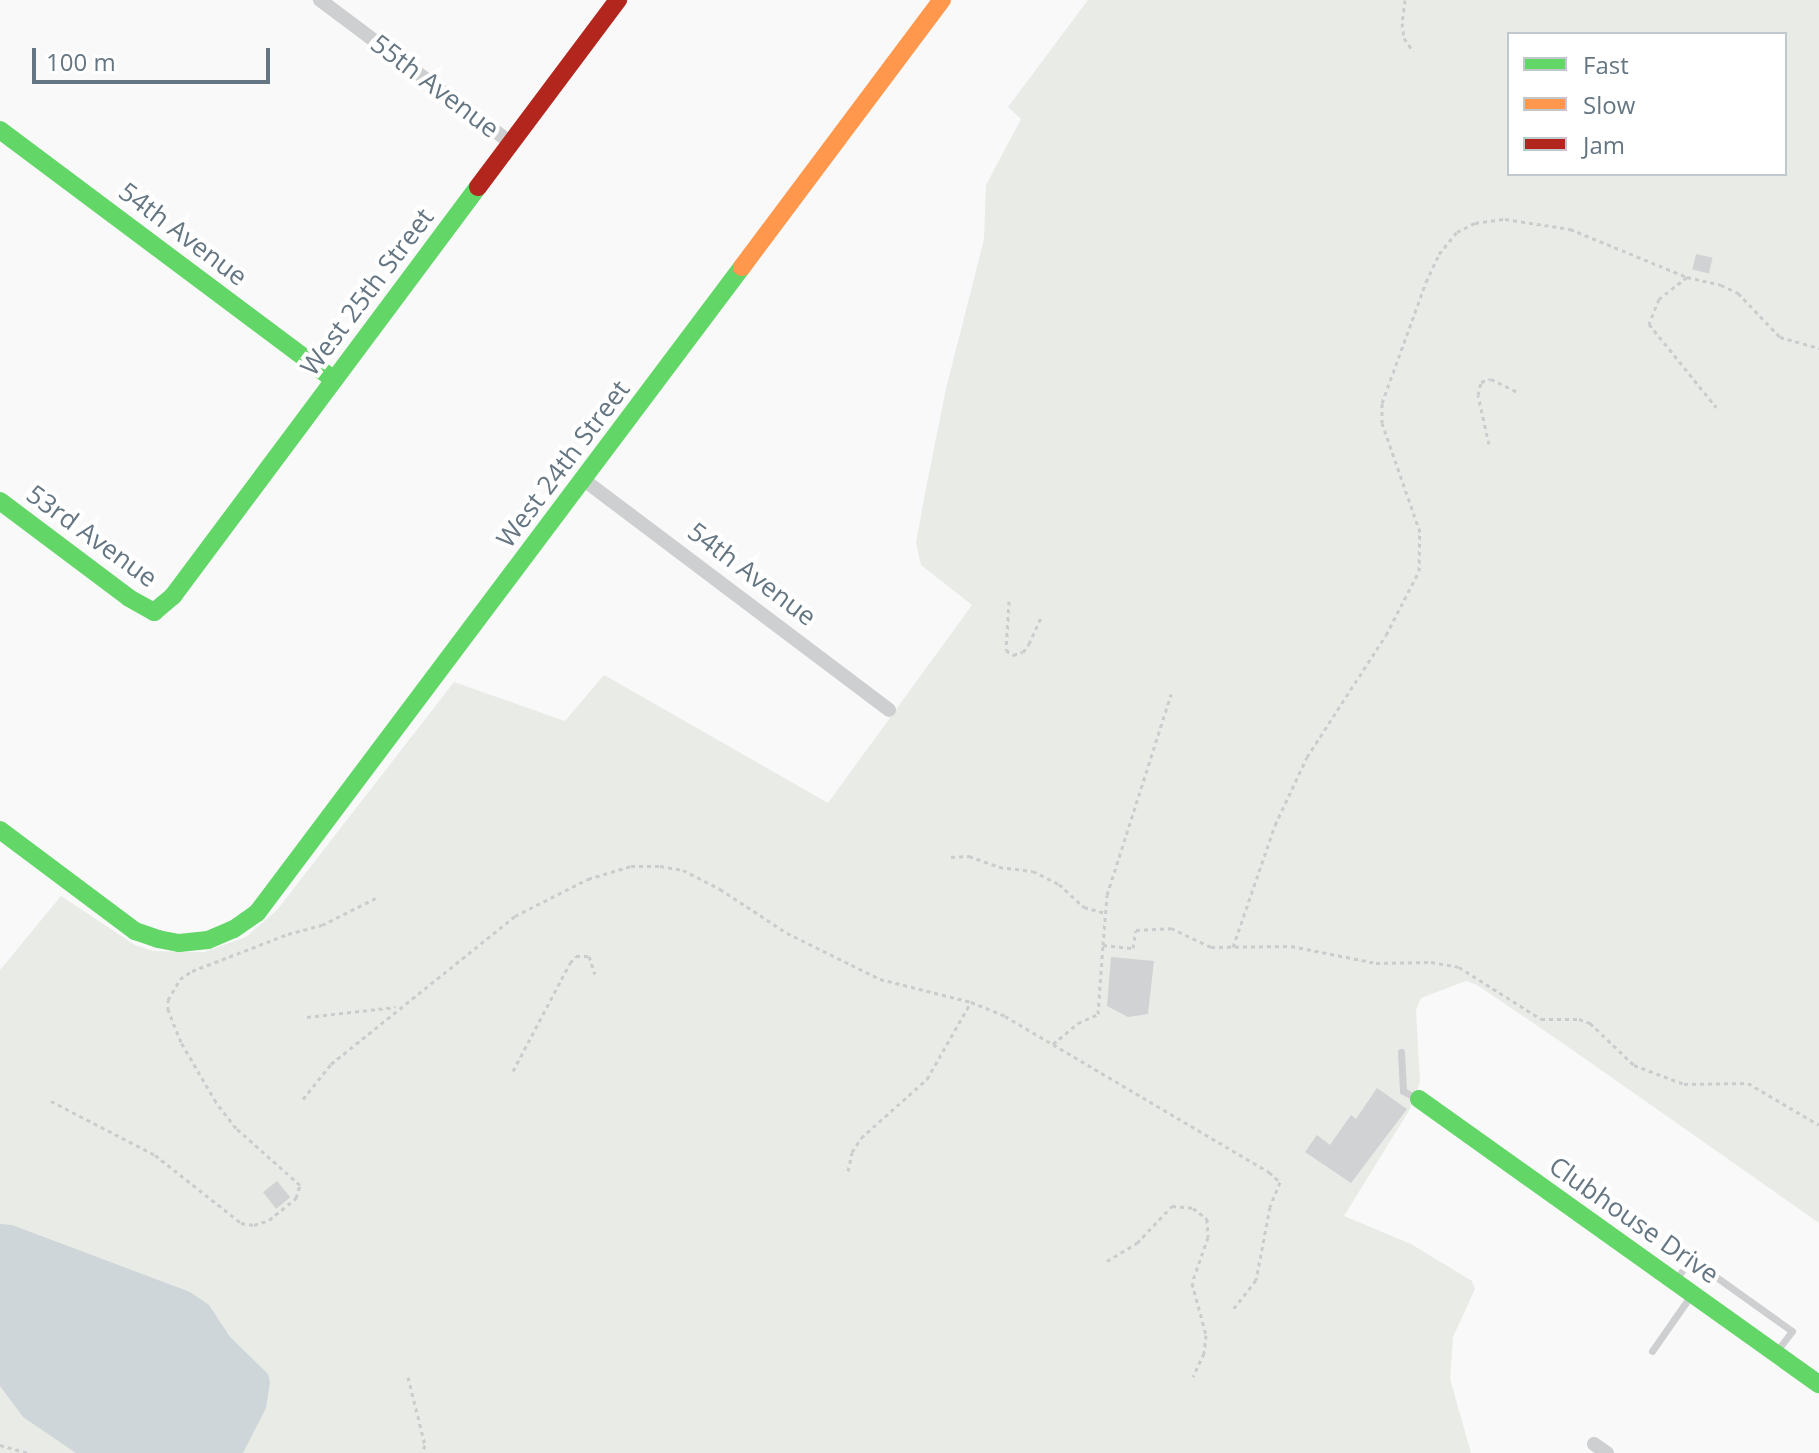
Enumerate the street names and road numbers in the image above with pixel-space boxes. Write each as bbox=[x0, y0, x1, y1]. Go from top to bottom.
street label: 55th Avenue bbox=[365, 28, 505, 144]
street label: 54th Avenue bbox=[113, 176, 253, 292]
street label: West 25th Street bbox=[294, 202, 440, 382]
street label: West 24th Street bbox=[490, 374, 636, 554]
street label: 53rd Avenue bbox=[21, 478, 163, 594]
street label: 54th Avenue bbox=[682, 516, 822, 632]
street label: Clubhouse Drive bbox=[1543, 1150, 1725, 1290]

